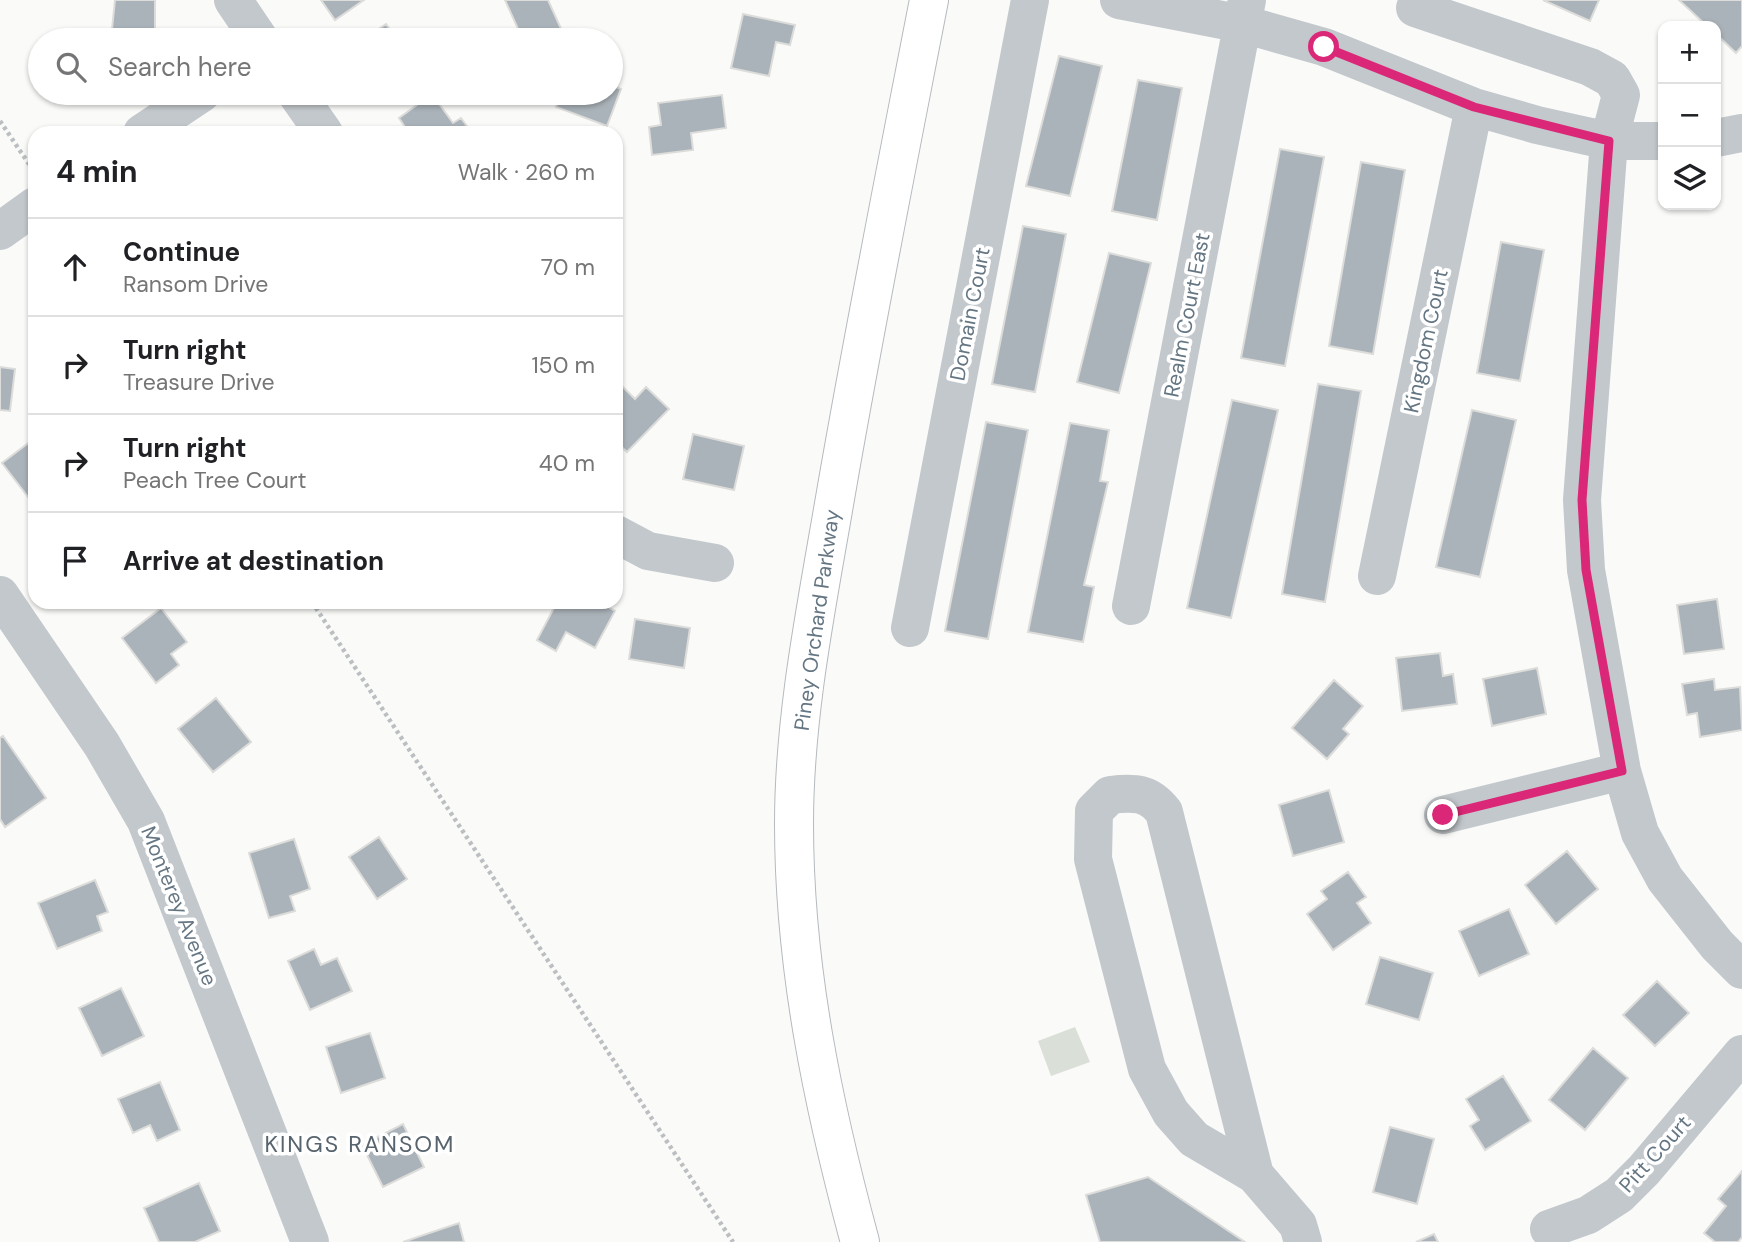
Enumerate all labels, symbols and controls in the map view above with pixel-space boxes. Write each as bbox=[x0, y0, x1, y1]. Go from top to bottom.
map controls bbox=[1658, 21, 1721, 210]
button: + bbox=[1658, 21, 1721, 84]
search box bbox=[28, 28, 623, 105]
route start bbox=[1308, 31, 1339, 62]
icon: search bbox=[52, 48, 90, 86]
text: Search here bbox=[108, 50, 251, 84]
button: − bbox=[1658, 84, 1721, 147]
button: layers bbox=[1658, 147, 1721, 210]
text: 4 min bbox=[56, 152, 138, 191]
text: Walk · 260 m bbox=[458, 157, 595, 187]
street label: Realm Court East bbox=[1157, 230, 1217, 400]
text: Continue bbox=[123, 235, 240, 269]
street label: Domain Court bbox=[943, 245, 997, 383]
icon: ahead bbox=[56, 248, 94, 286]
text: 70 m bbox=[541, 252, 595, 282]
street label: Kingdom Court bbox=[1397, 267, 1455, 415]
text: Ransom Drive bbox=[123, 269, 268, 299]
text: Turn right bbox=[123, 333, 247, 367]
icon: right bbox=[56, 346, 94, 384]
text: 150 m bbox=[531, 350, 595, 380]
text: Treasure Drive bbox=[123, 367, 275, 397]
text: Turn right bbox=[123, 431, 247, 465]
icon: right bbox=[56, 444, 94, 482]
text: 40 m bbox=[539, 448, 595, 478]
text: Peach Tree Court bbox=[123, 465, 307, 495]
street label: Piney Orchard Parkway bbox=[788, 507, 846, 732]
icon: arrive bbox=[56, 542, 94, 580]
text: Arrive at destination bbox=[123, 544, 384, 578]
route end bbox=[1427, 799, 1458, 830]
street label: Monterey Avenue bbox=[134, 822, 224, 990]
street label: Pitt Court bbox=[1613, 1109, 1697, 1199]
district label: KINGS RANSOM bbox=[265, 1129, 455, 1159]

